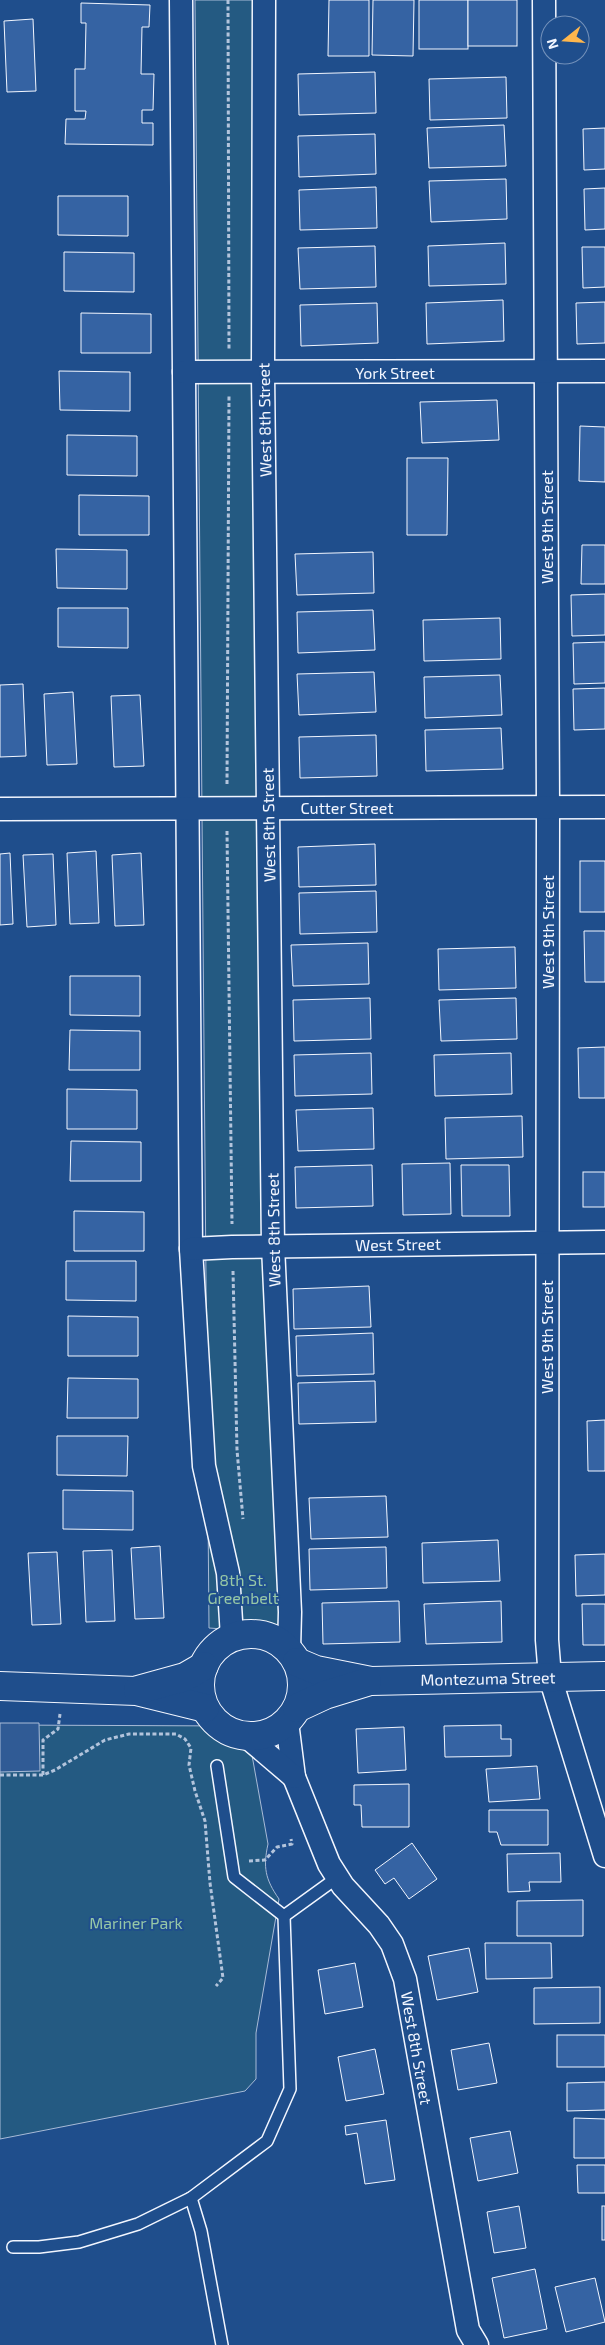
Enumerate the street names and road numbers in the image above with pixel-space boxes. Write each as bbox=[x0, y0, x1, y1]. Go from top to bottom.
street label: West 8th Street bbox=[254, 363, 274, 477]
street label: York Street bbox=[355, 363, 435, 382]
street label: West 9th Street bbox=[537, 470, 556, 584]
street label: West 8th Street bbox=[258, 768, 278, 882]
street label: Cutter Street bbox=[300, 798, 394, 817]
street label: West 9th Street bbox=[538, 875, 557, 989]
street label: West 8th Street bbox=[263, 1173, 283, 1287]
street label: West Street bbox=[355, 1234, 441, 1254]
street label: West 9th Street bbox=[537, 1280, 556, 1394]
street label: Montezuma Street bbox=[420, 1667, 556, 1689]
street label: West 8th Street bbox=[398, 1990, 436, 2106]

